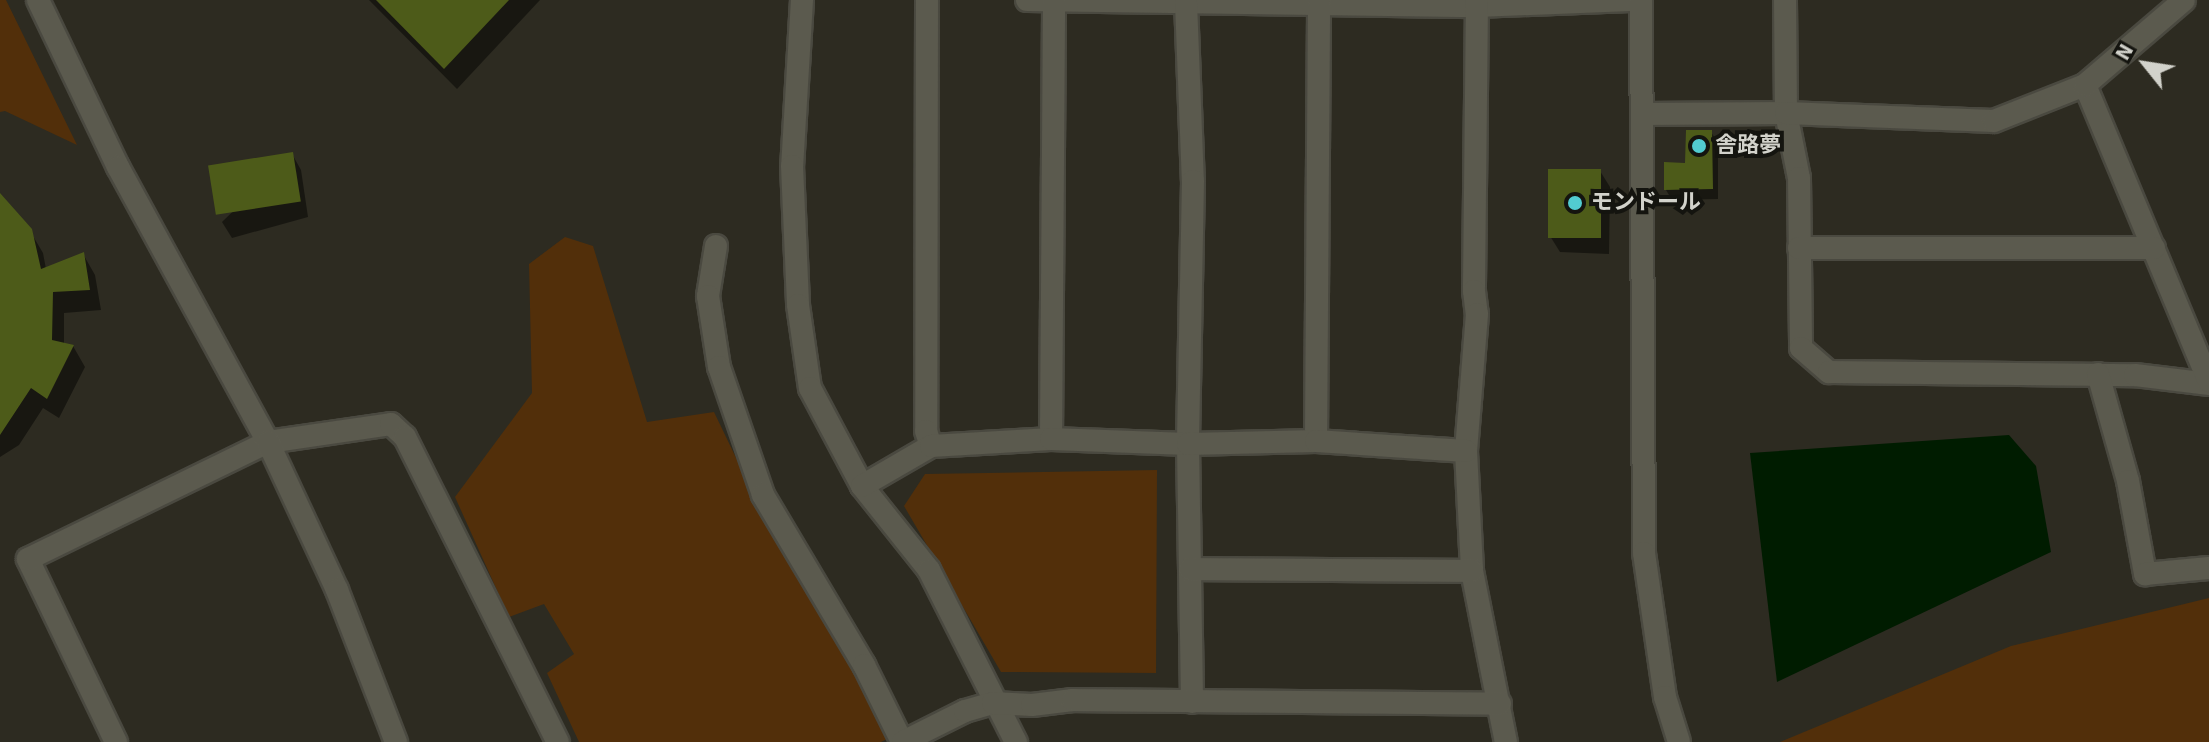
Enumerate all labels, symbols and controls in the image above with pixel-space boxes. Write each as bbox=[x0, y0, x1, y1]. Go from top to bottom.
north arrow bbox=[2105, 24, 2185, 104]
text: N bbox=[2107, 38, 2142, 66]
place label: 舎路夢 bbox=[1715, 133, 1781, 159]
marker: 舎路夢 bbox=[1690, 137, 1708, 155]
place label: モンドール bbox=[1591, 190, 1701, 216]
marker: モンドール bbox=[1566, 194, 1584, 212]

